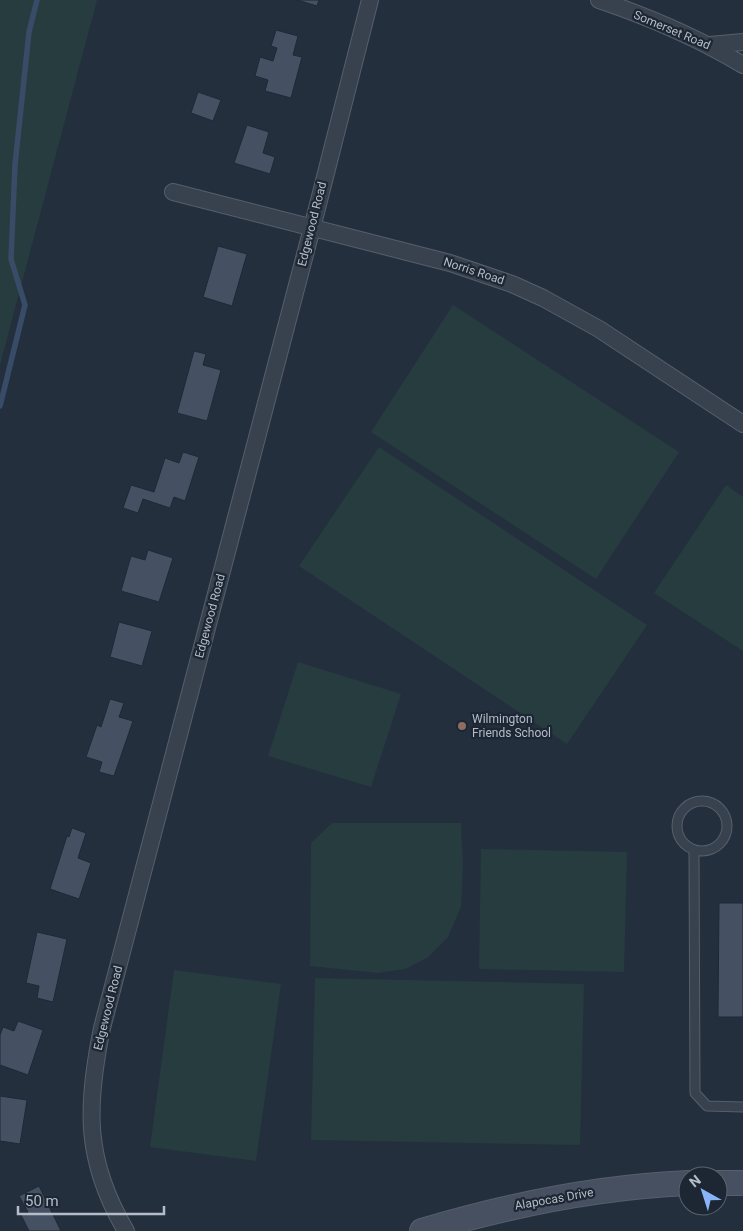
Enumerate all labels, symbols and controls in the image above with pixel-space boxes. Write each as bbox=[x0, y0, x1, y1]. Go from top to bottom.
street label: Somerset Road bbox=[632, 8, 712, 52]
street label: Edgewood Road bbox=[295, 180, 329, 268]
street label: Norris Road bbox=[442, 255, 506, 287]
street label: Edgewood Road bbox=[192, 572, 228, 660]
place label: Wilmington Friends School bbox=[472, 712, 551, 740]
marker: Wilmington Friends School bbox=[456, 720, 468, 732]
street label: Edgewood Road bbox=[91, 964, 125, 1052]
north arrow bbox=[678, 1166, 728, 1216]
text: N bbox=[686, 1172, 704, 1190]
scale bar bbox=[18, 1184, 164, 1216]
street label: Alapocas Drive bbox=[513, 1185, 595, 1213]
text: 50 m bbox=[25, 1192, 59, 1210]

